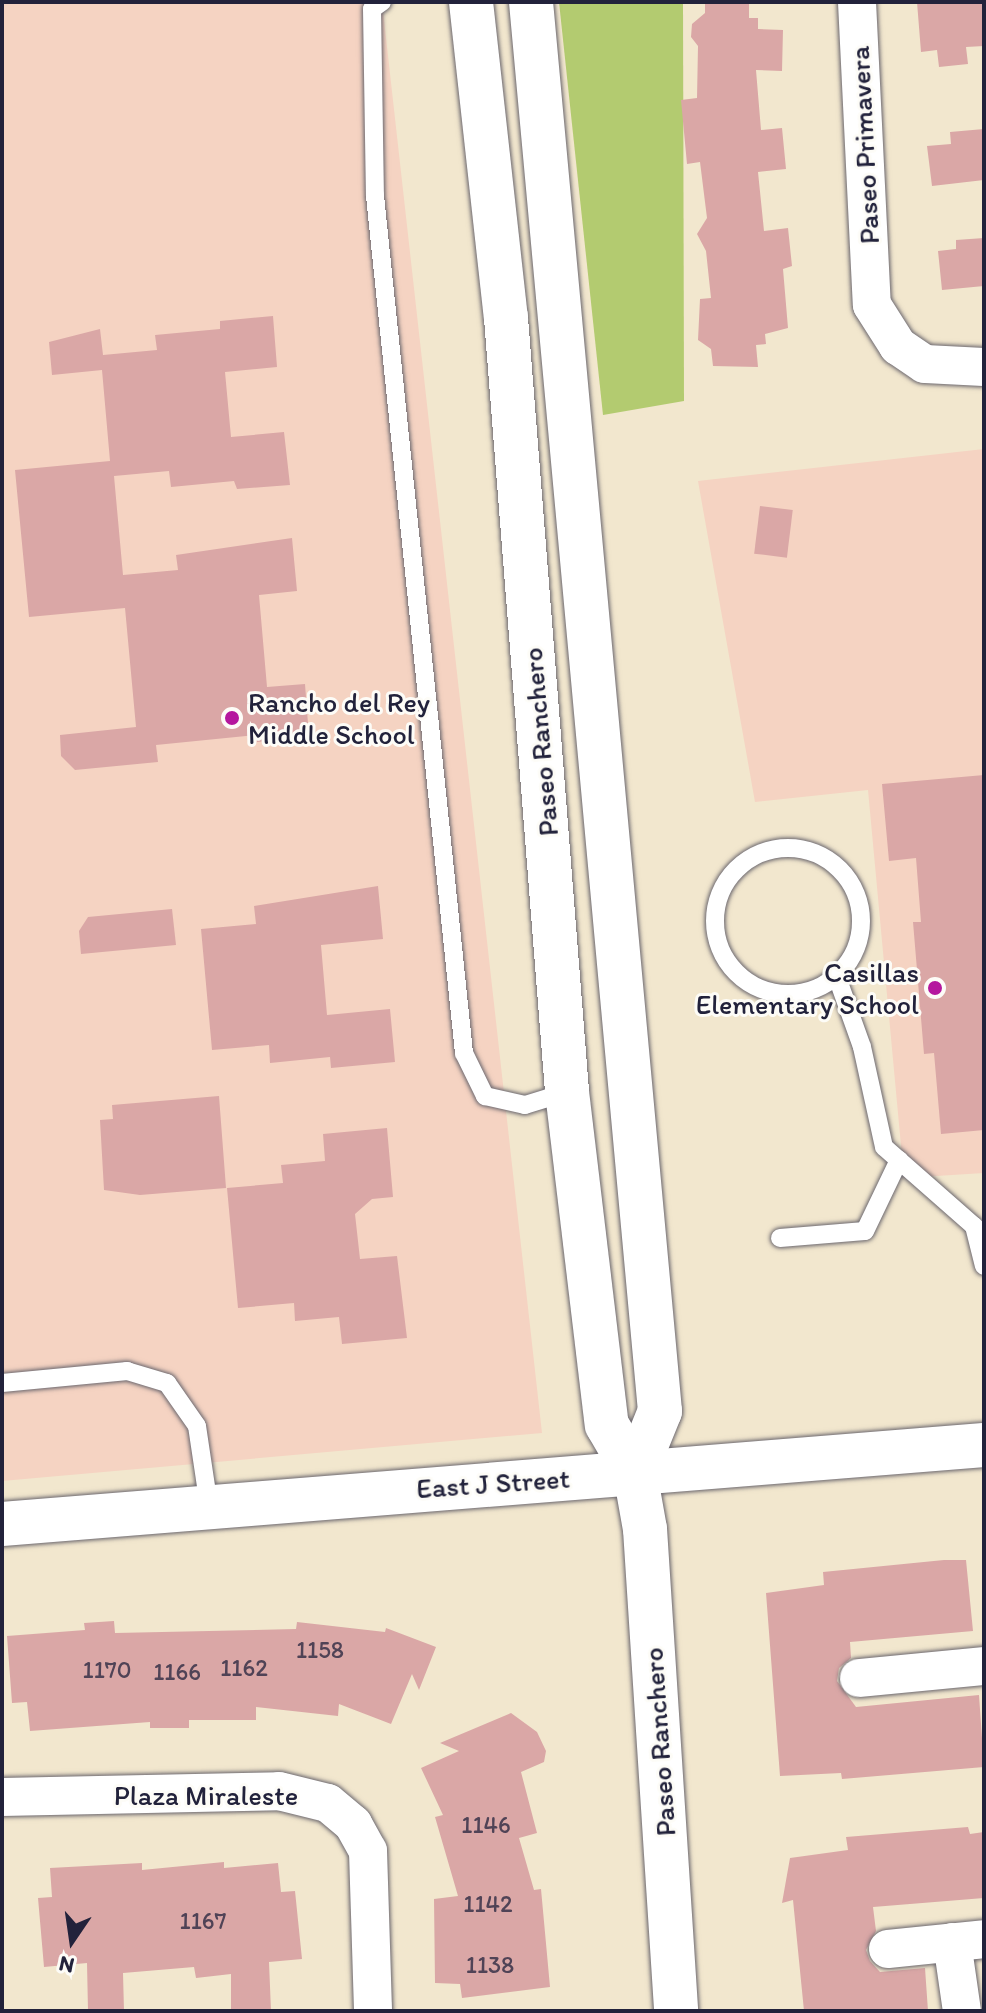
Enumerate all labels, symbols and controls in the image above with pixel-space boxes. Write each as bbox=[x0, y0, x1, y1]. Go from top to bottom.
street label: Paseo Primavera bbox=[842, 45, 886, 245]
street label: Paseo Ranchero bbox=[515, 646, 565, 838]
place label: Rancho del Rey Middle School bbox=[248, 685, 430, 751]
marker: Rancho del Rey Middle School bbox=[223, 709, 241, 727]
place label: Casillas Elementary School bbox=[696, 955, 919, 1021]
marker: Casillas Elementary School bbox=[926, 979, 944, 997]
street label: East J Street bbox=[415, 1461, 571, 1505]
house number: 1158 bbox=[296, 1636, 344, 1664]
street label: Paseo Ranchero bbox=[636, 1646, 682, 1838]
house number: 1162 bbox=[220, 1654, 268, 1682]
house number: 1170 bbox=[83, 1656, 131, 1684]
house number: 1166 bbox=[153, 1658, 201, 1686]
street label: Plaza Miraleste bbox=[114, 1778, 298, 1812]
house number: 1146 bbox=[461, 1811, 511, 1839]
house number: 1142 bbox=[463, 1890, 513, 1918]
north arrow bbox=[32, 1901, 112, 1981]
house number: 1167 bbox=[180, 1907, 226, 1935]
text: N bbox=[56, 1950, 77, 1980]
house number: 1138 bbox=[466, 1951, 514, 1979]

